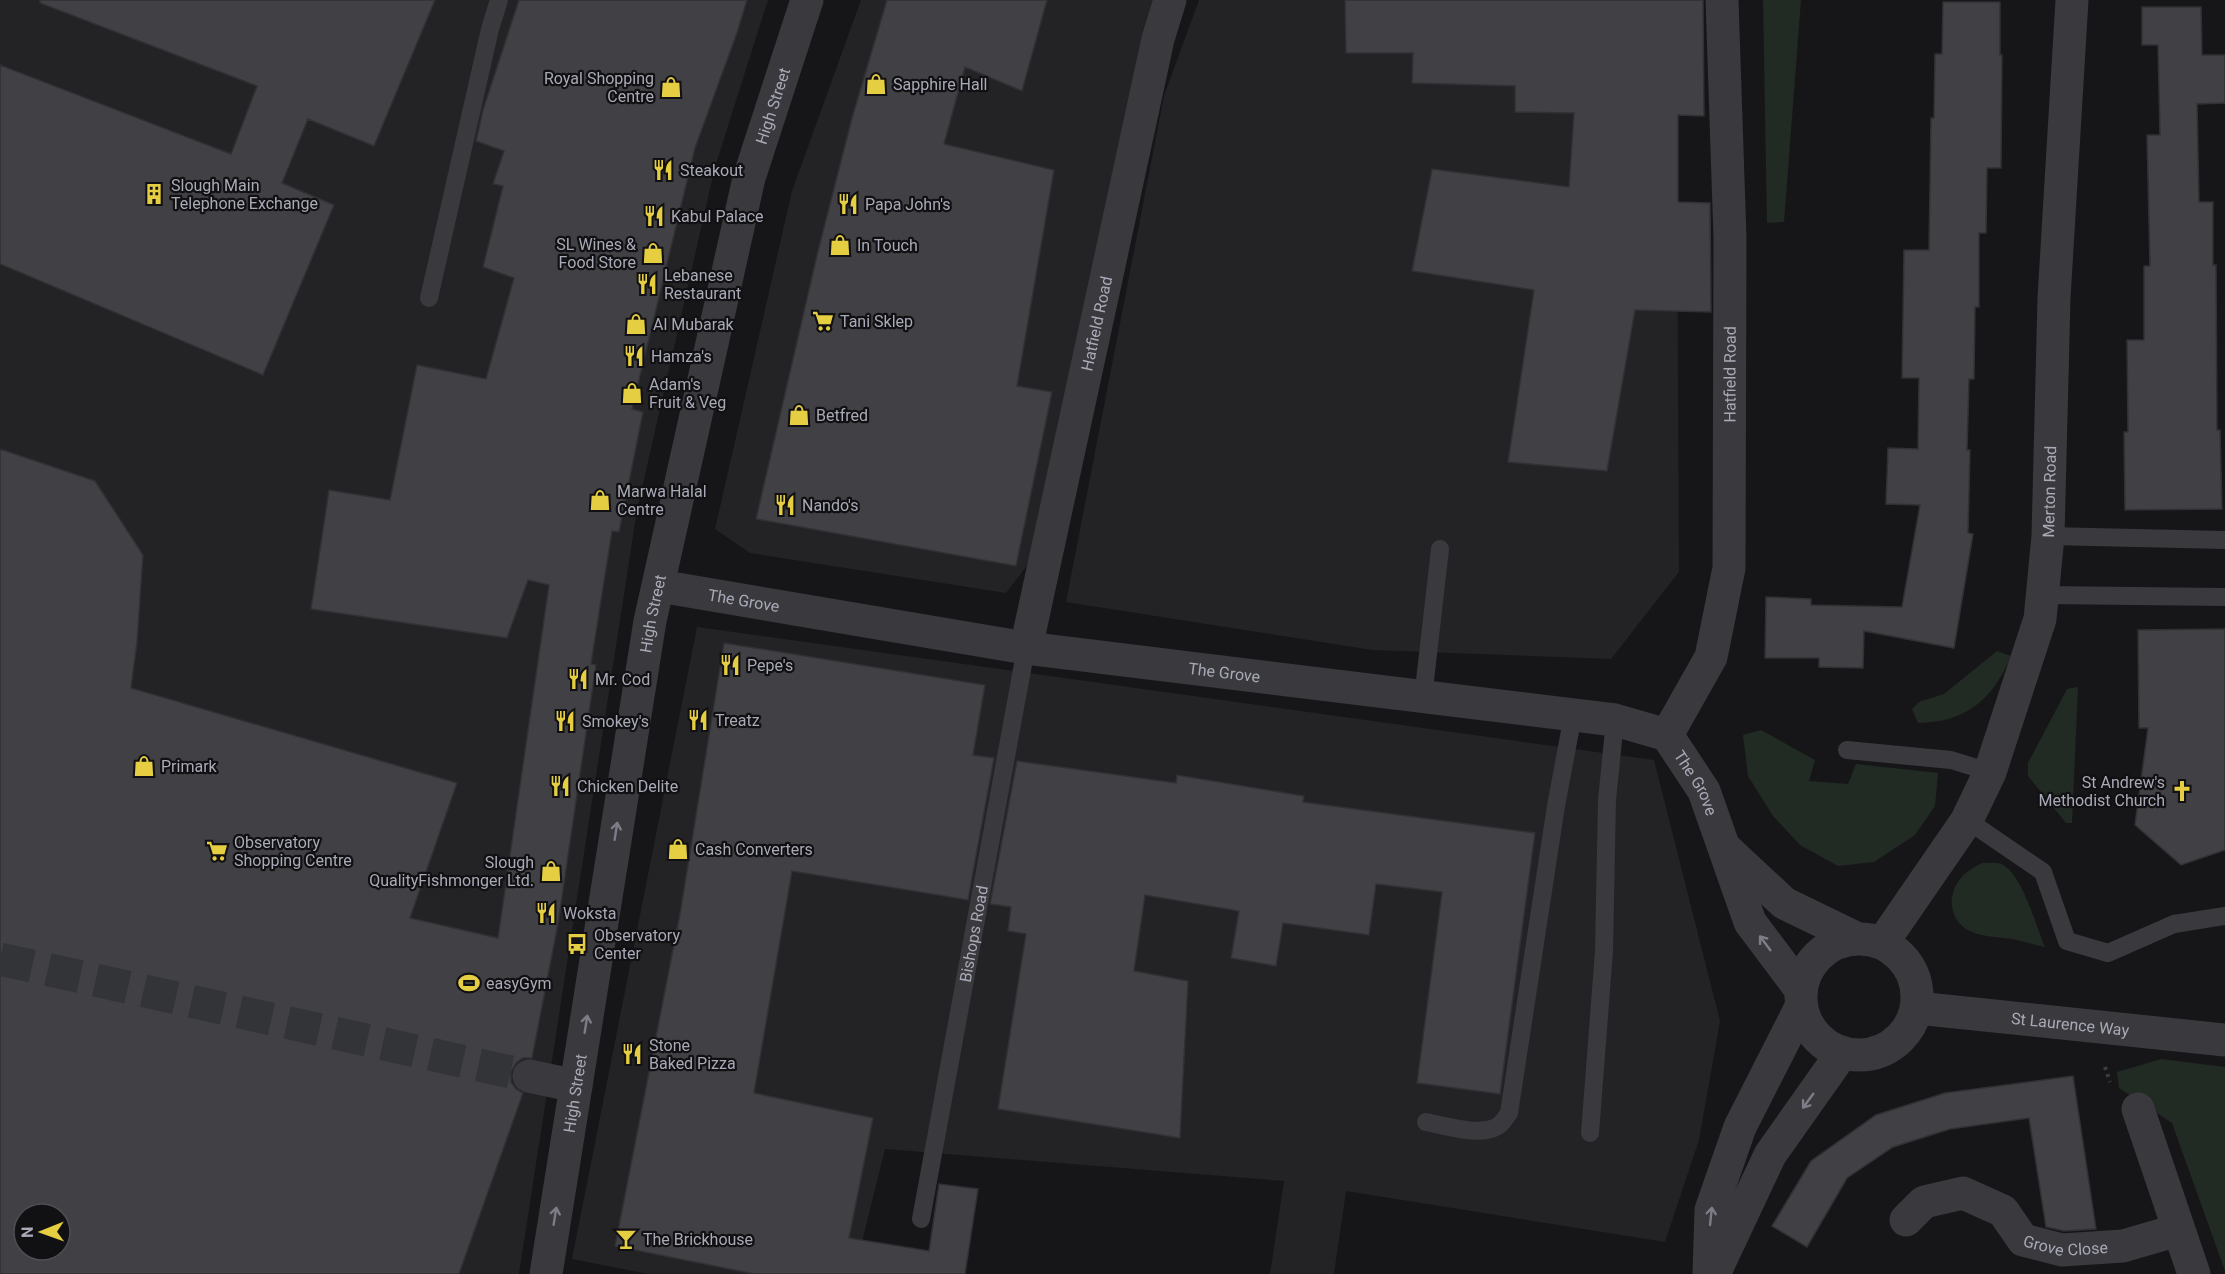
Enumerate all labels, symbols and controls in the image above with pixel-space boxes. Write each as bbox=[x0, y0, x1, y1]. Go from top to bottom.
street label: High Street bbox=[752, 65, 794, 147]
place label: Royal Shopping Centre bbox=[544, 69, 654, 106]
shop icon: Sapphire Hall bbox=[864, 72, 888, 96]
shop icon: Royal Shopping Centre bbox=[659, 75, 683, 99]
place label: Sapphire Hall bbox=[893, 75, 988, 94]
restaurant icon: Steakout bbox=[651, 158, 675, 182]
place label: Steakout bbox=[680, 161, 743, 180]
place label: Slough Main Telephone Exchange bbox=[171, 176, 318, 213]
building icon: Slough Main Telephone Exchange bbox=[142, 182, 166, 206]
restaurant icon: Papa John's bbox=[836, 192, 860, 216]
place label: Papa John's bbox=[865, 195, 951, 214]
restaurant icon: Kabul Palace bbox=[642, 204, 666, 228]
place label: Kabul Palace bbox=[671, 207, 764, 226]
shop icon: In Touch bbox=[828, 233, 852, 257]
place label: SL Wines & Food Store bbox=[556, 235, 636, 272]
place label: In Touch bbox=[857, 236, 918, 255]
shop icon: SL Wines & Food Store bbox=[641, 241, 665, 265]
place label: Lebanese Restaurant bbox=[664, 266, 741, 303]
restaurant icon: Lebanese Restaurant bbox=[635, 272, 659, 296]
street label: Hatfield Road bbox=[1077, 275, 1116, 373]
supermarket icon: Tani Sklep bbox=[811, 309, 835, 333]
shop icon: Al Mubarak bbox=[624, 312, 648, 336]
place label: Tani Sklep bbox=[840, 312, 913, 331]
place label: Al Mubarak bbox=[653, 315, 735, 334]
street label: Hatfield Road bbox=[1720, 326, 1740, 423]
restaurant icon: Hamza's bbox=[622, 344, 646, 368]
place label: Hamza's bbox=[651, 347, 712, 366]
place label: Adam's Fruit & Veg bbox=[649, 375, 726, 412]
shop icon: Adam's Fruit & Veg bbox=[620, 381, 644, 405]
shop icon: Betfred bbox=[787, 403, 811, 427]
place label: Betfred bbox=[816, 406, 868, 425]
street label: Merton Road bbox=[2039, 445, 2060, 538]
place label: Marwa Halal Centre bbox=[617, 482, 707, 519]
shop icon: Marwa Halal Centre bbox=[588, 488, 612, 512]
restaurant icon: Nando's bbox=[773, 493, 797, 517]
place label: Nando's bbox=[802, 496, 858, 515]
street label: High Street bbox=[636, 573, 670, 654]
street label: The Grove bbox=[707, 585, 781, 616]
restaurant icon: Pepe's bbox=[718, 653, 742, 677]
place label: Pepe's bbox=[747, 656, 793, 675]
street label: The Grove bbox=[1187, 659, 1261, 687]
restaurant icon: Mr. Cod bbox=[566, 667, 590, 691]
place label: Mr. Cod bbox=[595, 670, 650, 689]
restaurant icon: Treatz bbox=[686, 708, 710, 732]
restaurant icon: Smokey's bbox=[553, 709, 577, 733]
place label: Treatz bbox=[715, 711, 760, 730]
place label: Smokey's bbox=[582, 712, 649, 731]
street label: The Grove bbox=[1670, 747, 1721, 818]
shop icon: Primark bbox=[132, 754, 156, 778]
place label: Primark bbox=[161, 757, 218, 776]
place label: St Andrew's Methodist Church bbox=[2038, 773, 2165, 810]
restaurant icon: Chicken Delite bbox=[548, 774, 572, 798]
place label: Chicken Delite bbox=[577, 777, 678, 796]
church icon: St Andrew's Methodist Church bbox=[2170, 779, 2194, 803]
one-way arrow bbox=[611, 822, 622, 841]
place label: Observatory Shopping Centre bbox=[234, 833, 352, 870]
shop icon: Cash Converters bbox=[666, 837, 690, 861]
supermarket icon: Observatory Shopping Centre bbox=[205, 839, 229, 863]
place label: Cash Converters bbox=[695, 840, 813, 859]
place label: Slough QualityFishmonger Ltd. bbox=[369, 853, 534, 890]
shop icon: Slough QualityFishmonger Ltd. bbox=[539, 859, 563, 883]
street label: Bishops Road bbox=[956, 884, 992, 984]
restaurant icon: Woksta bbox=[534, 901, 558, 925]
place label: Woksta bbox=[563, 904, 616, 923]
place label: Observatory Center bbox=[594, 926, 680, 963]
bus stop icon: Observatory Center bbox=[565, 932, 589, 956]
one-way arrow bbox=[1759, 935, 1772, 951]
sports icon: easyGym bbox=[457, 971, 481, 995]
place label: easyGym bbox=[486, 974, 552, 993]
street label: St Laurence Way bbox=[2010, 1009, 2130, 1040]
one-way arrow bbox=[580, 1014, 591, 1034]
place label: Stone Baked Pizza bbox=[649, 1036, 736, 1073]
restaurant icon: Stone Baked Pizza bbox=[620, 1042, 644, 1066]
street label: High Street bbox=[560, 1053, 591, 1134]
one-way arrow bbox=[1802, 1092, 1814, 1108]
north arrow bbox=[12, 1202, 72, 1262]
one-way arrow bbox=[1706, 1206, 1717, 1226]
one-way arrow bbox=[550, 1207, 561, 1227]
text: N bbox=[18, 1226, 37, 1238]
bar icon: The Brickhouse bbox=[614, 1227, 638, 1251]
place label: The Brickhouse bbox=[643, 1230, 753, 1249]
street label: Grove Close bbox=[2021, 1231, 2108, 1260]

